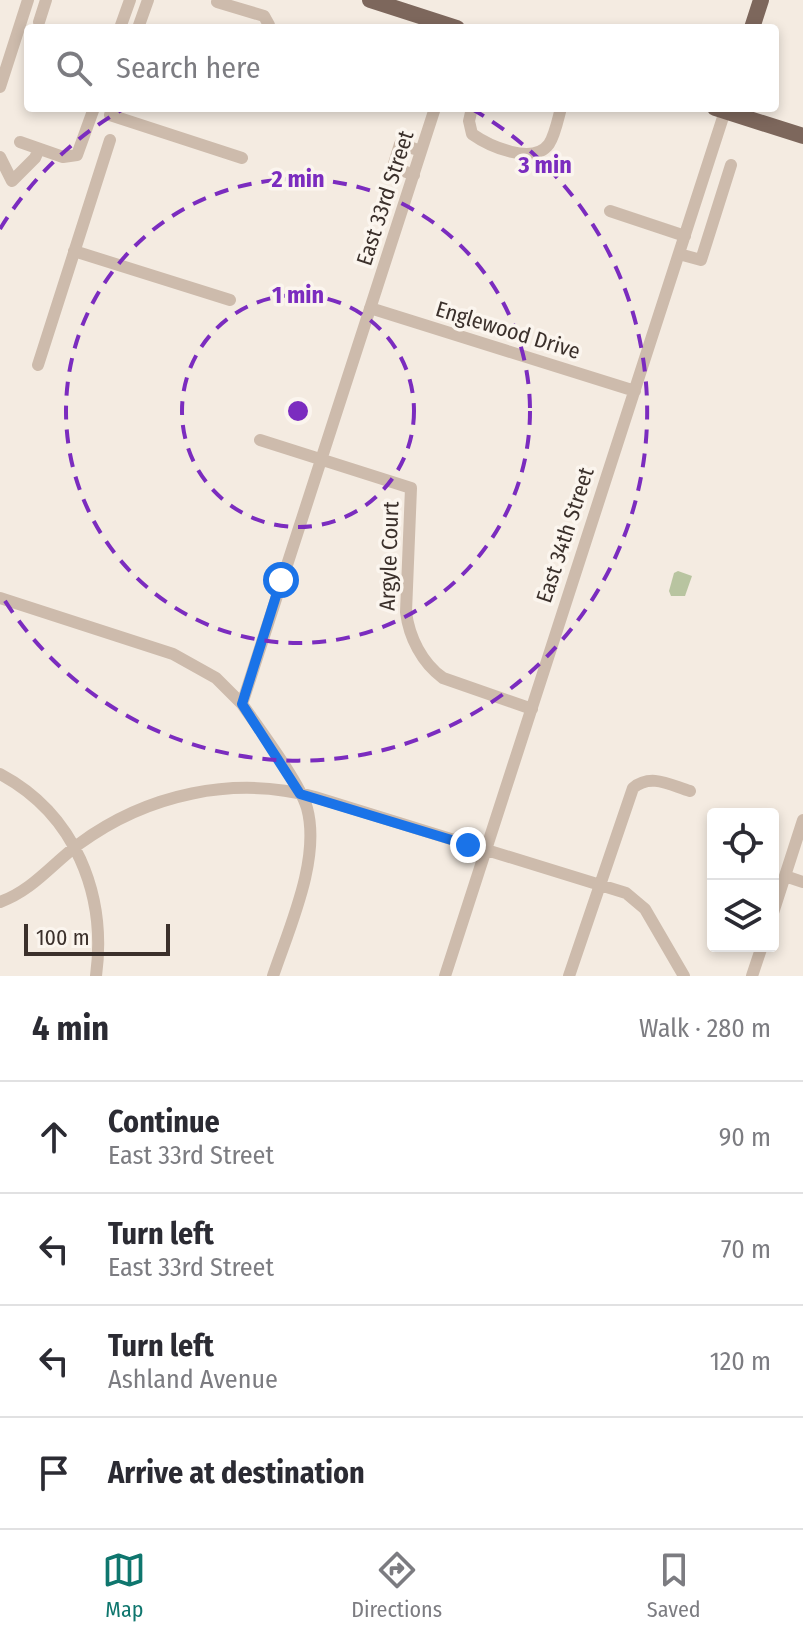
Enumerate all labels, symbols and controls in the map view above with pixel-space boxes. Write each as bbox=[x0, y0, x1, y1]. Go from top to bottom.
search box bbox=[24, 24, 779, 112]
icon: search bbox=[52, 46, 96, 90]
text: Search here bbox=[116, 50, 261, 86]
street label: East 33rd Street bbox=[350, 126, 420, 269]
text: 3 min bbox=[517, 151, 572, 179]
text: 2 min bbox=[270, 165, 325, 193]
text: 1 min bbox=[272, 281, 324, 309]
street label: Englewood Drive bbox=[432, 295, 584, 365]
centre of rings bbox=[284, 397, 312, 425]
street label: East 34th Street bbox=[530, 463, 600, 606]
street label: Argyle Court bbox=[374, 500, 404, 611]
route start bbox=[263, 562, 299, 598]
map controls bbox=[707, 808, 779, 952]
button: locate bbox=[707, 808, 779, 880]
route end bbox=[450, 827, 486, 863]
button: layers bbox=[707, 880, 779, 952]
scale bar bbox=[24, 920, 170, 956]
text: 100 m bbox=[36, 924, 90, 951]
text: 4 min bbox=[32, 1008, 109, 1049]
text: Walk · 280 m bbox=[639, 1013, 771, 1044]
text: Continue bbox=[108, 1104, 220, 1140]
icon: ahead bbox=[32, 1115, 76, 1159]
text: 90 m bbox=[719, 1122, 771, 1153]
text: East 33rd Street bbox=[108, 1140, 274, 1171]
text: Turn left bbox=[108, 1216, 214, 1252]
icon: left bbox=[32, 1227, 76, 1271]
text: 70 m bbox=[721, 1234, 771, 1265]
text: East 33rd Street bbox=[108, 1252, 274, 1283]
text: Turn left bbox=[108, 1328, 214, 1364]
icon: left bbox=[32, 1339, 76, 1383]
text: 120 m bbox=[710, 1346, 771, 1377]
text: Ashland Avenue bbox=[108, 1364, 278, 1395]
icon: arrive bbox=[32, 1451, 76, 1495]
text: Arrive at destination bbox=[108, 1455, 365, 1491]
tab: Map bbox=[102, 1548, 146, 1623]
tab: Directions bbox=[351, 1548, 442, 1623]
tab: Saved bbox=[647, 1548, 701, 1623]

